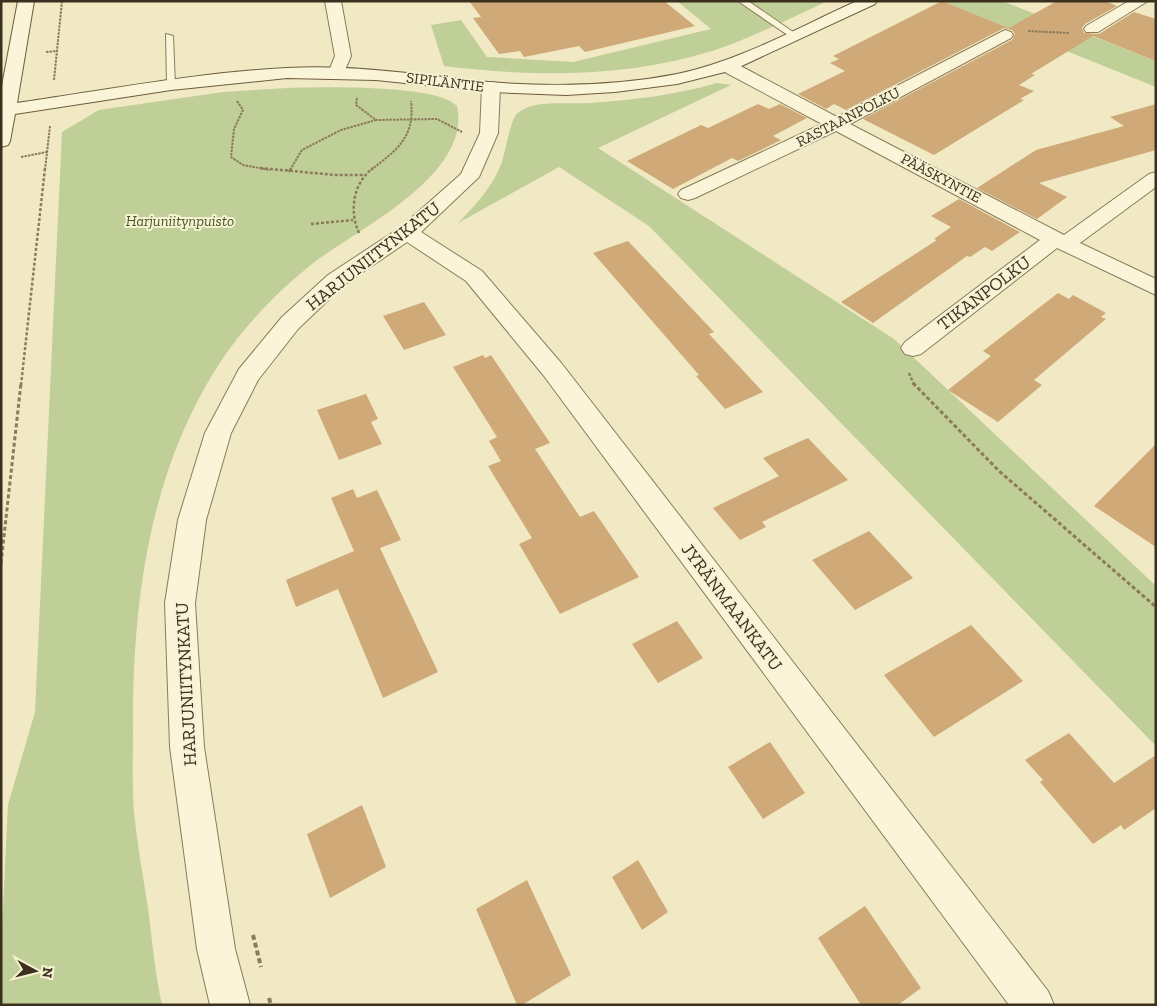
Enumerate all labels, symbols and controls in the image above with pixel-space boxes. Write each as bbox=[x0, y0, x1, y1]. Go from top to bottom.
street label: SIPILÄNTIE bbox=[405, 68, 485, 96]
street label: RASTAANPOLKU bbox=[793, 83, 903, 151]
street label: PÄÄSKYNTIE bbox=[898, 149, 984, 207]
street label: HARJUNIITYNKATU bbox=[302, 197, 444, 315]
park label: Harjuniitynpuisto bbox=[126, 212, 234, 230]
street label: TIKANPOLKU bbox=[933, 251, 1035, 335]
street label: JYRÄNMAANKATU bbox=[677, 539, 787, 675]
street label: HARJUNIITYNKATU bbox=[171, 601, 201, 767]
north arrow bbox=[10, 946, 60, 996]
text: N bbox=[38, 966, 56, 979]

